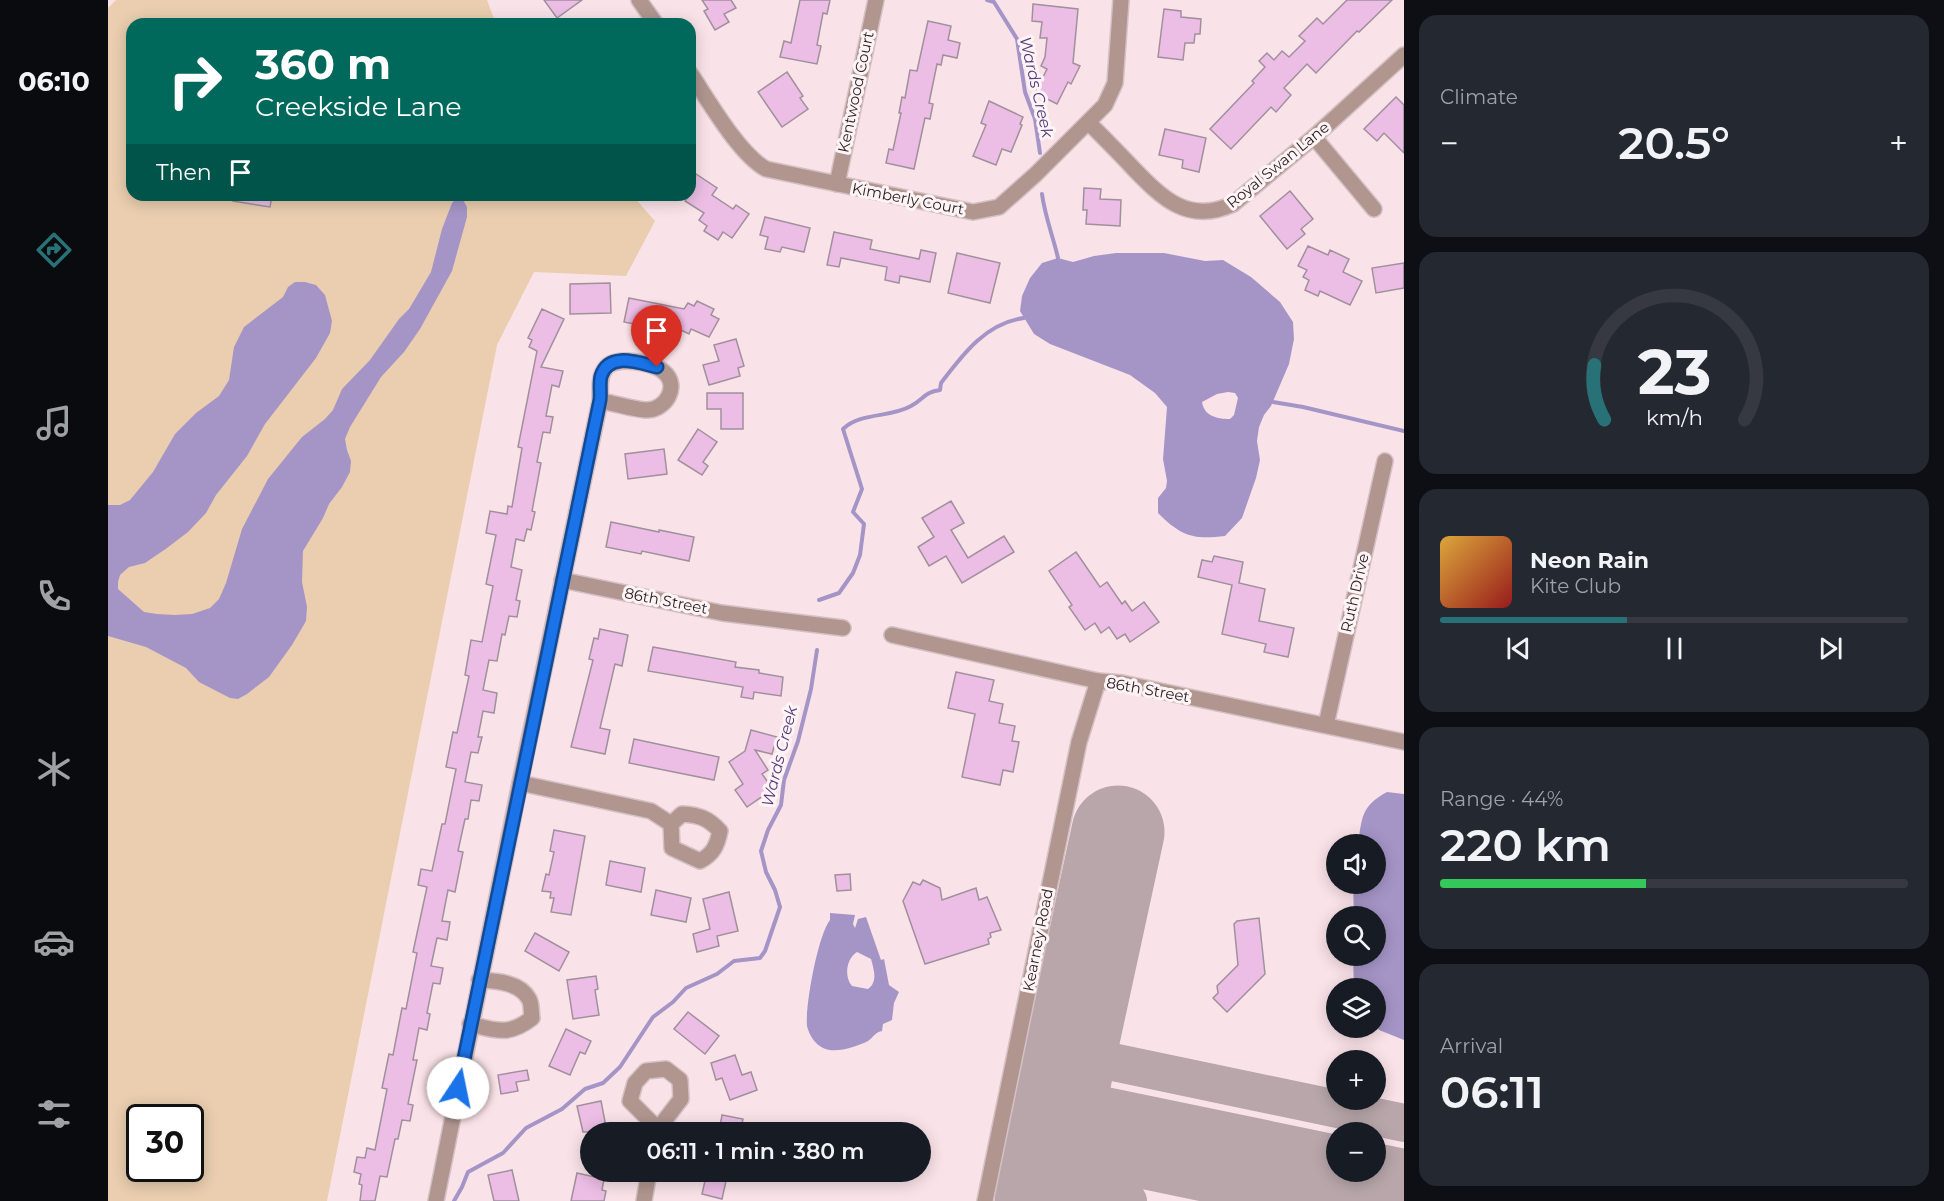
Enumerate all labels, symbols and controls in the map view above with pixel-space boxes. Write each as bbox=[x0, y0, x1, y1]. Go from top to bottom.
street label: Kentwood Court bbox=[833, 30, 878, 154]
water label: Wards Creek bbox=[1016, 35, 1058, 141]
text: 360 m bbox=[255, 38, 391, 90]
icon: right bbox=[156, 42, 234, 120]
text: 06:10 bbox=[18, 65, 90, 98]
text: Climate bbox=[1440, 85, 1518, 109]
text: Creekside Lane bbox=[255, 90, 461, 123]
text: 20.5° bbox=[1618, 115, 1730, 170]
street label: Royal Swan Lane bbox=[1223, 117, 1333, 212]
text: − bbox=[1440, 123, 1459, 163]
text: + bbox=[1889, 123, 1908, 163]
icon: arrive bbox=[224, 156, 257, 189]
text: Then bbox=[156, 159, 212, 186]
street label: Kimberly Court bbox=[850, 178, 966, 219]
icon: directions bbox=[33, 229, 75, 271]
pin bbox=[631, 305, 682, 367]
icon: arrive bbox=[640, 314, 673, 347]
text: 23 bbox=[1637, 334, 1711, 410]
icon: music bbox=[33, 402, 75, 444]
text: km/h bbox=[1645, 405, 1703, 431]
text: Neon Rain bbox=[1530, 547, 1649, 574]
street label: Ruth Drive bbox=[1336, 552, 1373, 634]
text: Kite Club bbox=[1530, 574, 1621, 598]
icon: phone bbox=[33, 575, 75, 617]
street label: 86th Street bbox=[623, 583, 709, 618]
icon: previous bbox=[1502, 632, 1535, 665]
icon: pause bbox=[1658, 632, 1691, 665]
icon: next bbox=[1814, 632, 1847, 665]
street label: 86th Street bbox=[1105, 673, 1191, 706]
water label: Wards Creek bbox=[758, 702, 802, 808]
icon: climate bbox=[33, 748, 75, 790]
text: Range · 44% bbox=[1440, 787, 1563, 811]
text: 220 km bbox=[1440, 817, 1611, 872]
map controls bbox=[1326, 834, 1386, 1182]
button: sound bbox=[1326, 834, 1386, 894]
street label: Kearney Road bbox=[1018, 887, 1057, 993]
button: search bbox=[1326, 906, 1386, 966]
icon: car bbox=[33, 921, 75, 963]
button: layers bbox=[1326, 978, 1386, 1038]
text: Arrival bbox=[1440, 1034, 1503, 1058]
button: + bbox=[1326, 1050, 1386, 1110]
position arrow bbox=[426, 1056, 490, 1120]
text: 06:11 bbox=[1440, 1064, 1544, 1119]
icon: filters bbox=[33, 1093, 75, 1135]
speed limit sign: 30 bbox=[126, 1104, 204, 1182]
button: − bbox=[1326, 1122, 1386, 1182]
text: 06:11 · 1 min · 380 m bbox=[647, 1138, 864, 1165]

